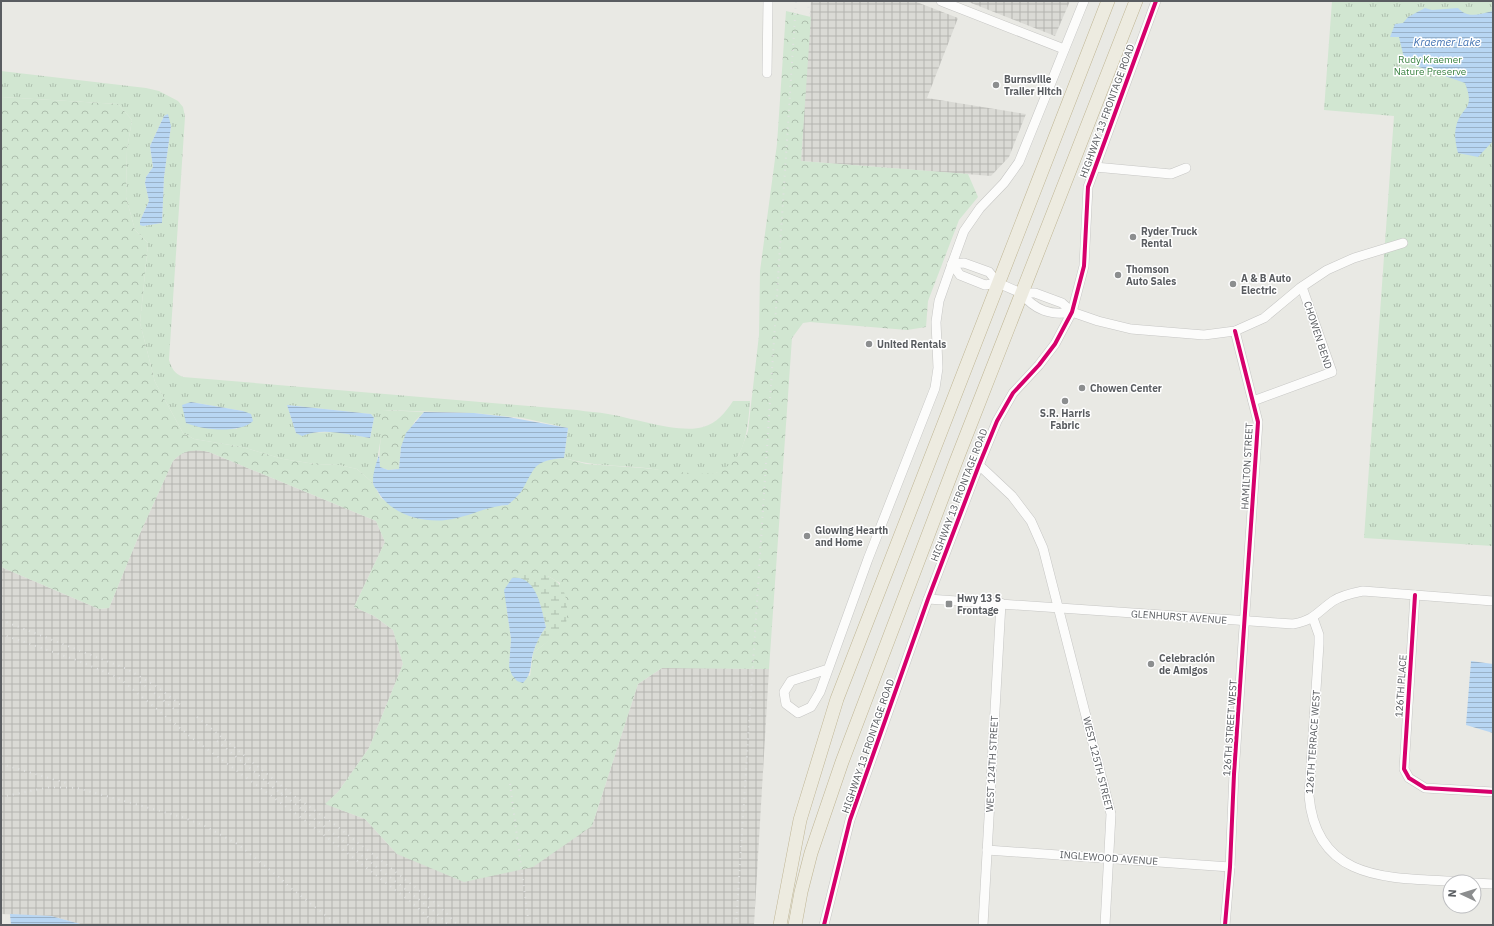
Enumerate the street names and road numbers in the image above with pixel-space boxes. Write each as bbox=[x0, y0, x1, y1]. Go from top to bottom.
street label: HIGHWAY 13 FRONTAGE ROAD bbox=[1077, 42, 1137, 180]
street label: CHOWEN BEND bbox=[1301, 299, 1335, 371]
street label: HAMILTON STREET bbox=[1238, 422, 1256, 510]
street label: HIGHWAY 13 FRONTAGE ROAD bbox=[928, 426, 990, 563]
street label: GLENHURST AVENUE bbox=[1130, 607, 1228, 627]
street label: 126TH PLACE bbox=[1392, 654, 1410, 718]
street label: HIGHWAY 13 FRONTAGE ROAD bbox=[839, 677, 897, 815]
street label: 126TH STREET WEST bbox=[1220, 679, 1240, 777]
street label: 126TH TERRACE WEST bbox=[1303, 689, 1323, 794]
street label: WEST 124TH STREET bbox=[983, 715, 1001, 813]
street label: WEST 125TH STREET bbox=[1080, 715, 1116, 813]
street label: INGLEWOOD AVENUE bbox=[1059, 848, 1159, 868]

